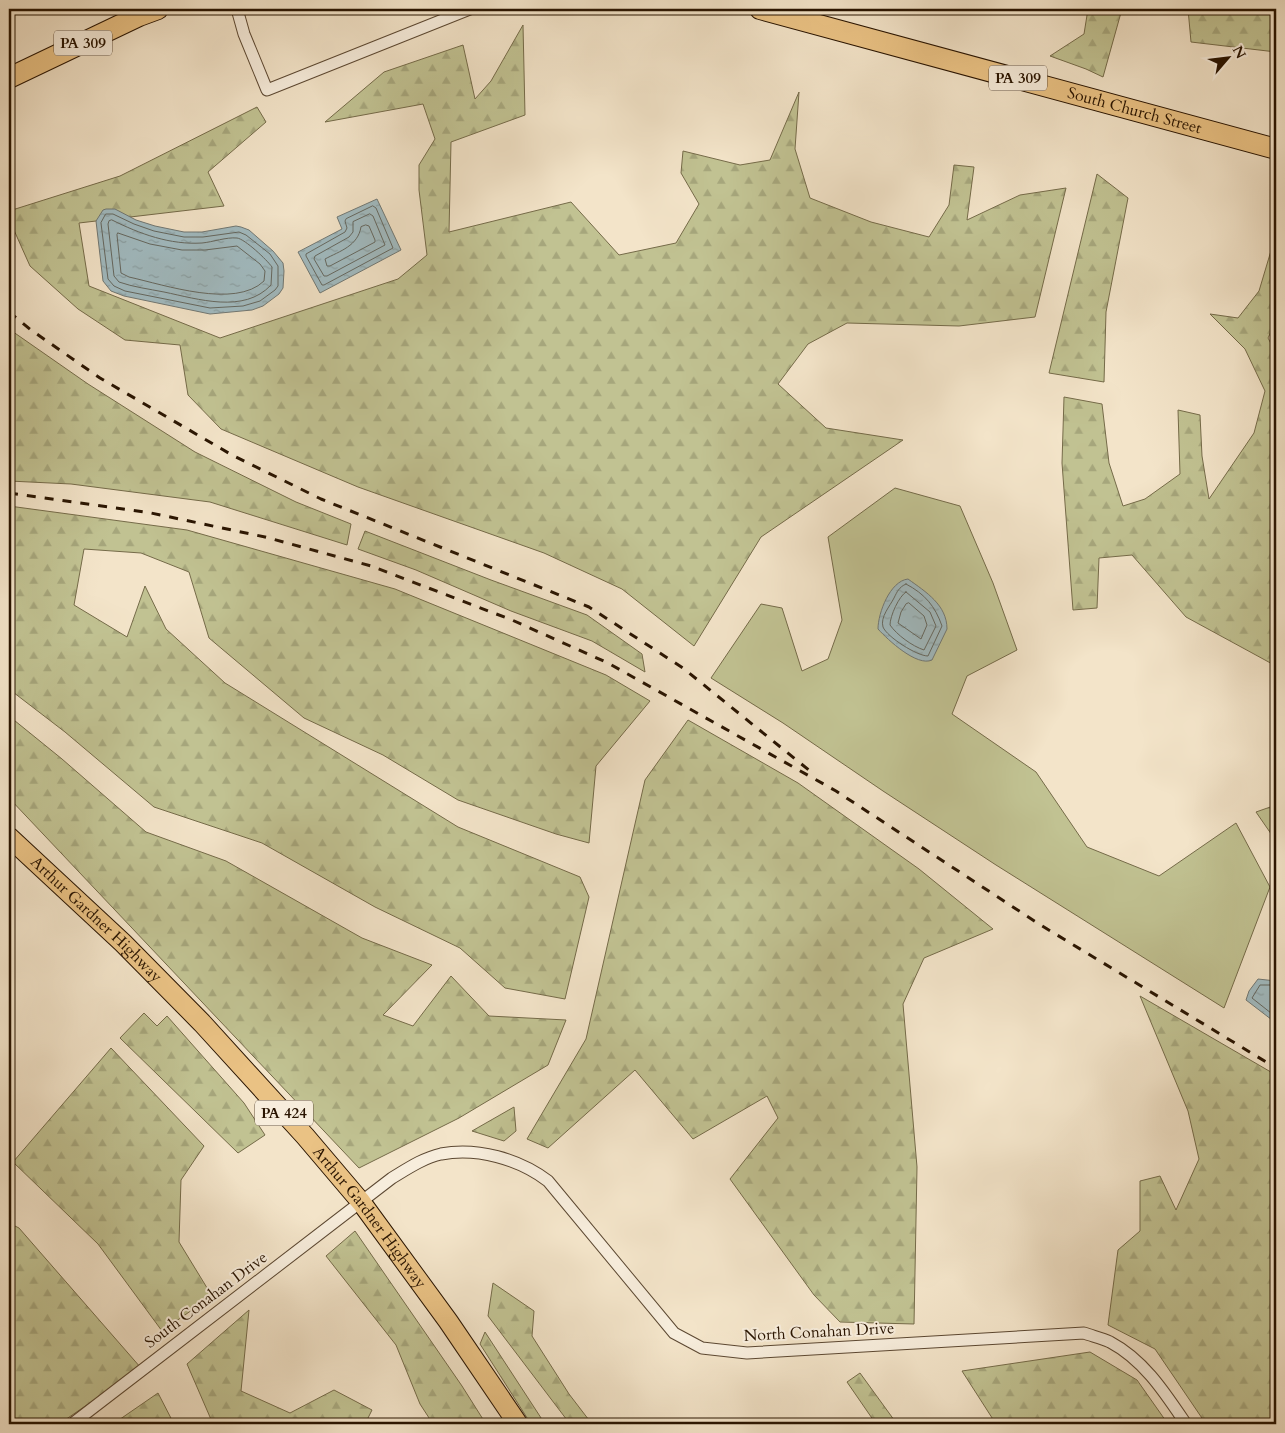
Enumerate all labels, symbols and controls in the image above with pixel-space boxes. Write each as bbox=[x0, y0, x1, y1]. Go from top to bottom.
road number: PA 309 bbox=[54, 30, 112, 56]
north arrow bbox=[1202, 32, 1252, 82]
text: N bbox=[1228, 42, 1250, 62]
road number: PA 309 bbox=[989, 66, 1047, 90]
street label: South Church Street bbox=[1065, 82, 1204, 139]
street label: Arthur Gardner Highway bbox=[26, 851, 167, 988]
road number: PA 424 bbox=[255, 1100, 313, 1126]
street label: Arthur Gardner Highway bbox=[308, 1142, 432, 1293]
street label: South Conahan Drive bbox=[140, 1247, 272, 1353]
street label: North Conahan Drive bbox=[743, 1317, 895, 1347]

